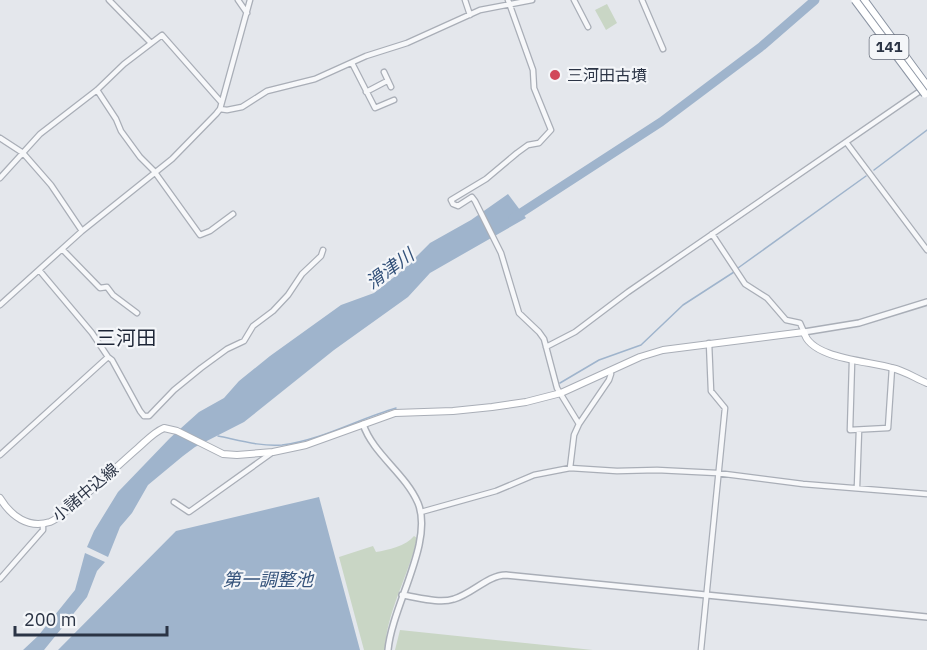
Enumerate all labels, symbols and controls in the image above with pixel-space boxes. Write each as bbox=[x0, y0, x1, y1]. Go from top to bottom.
road number: 141 bbox=[870, 35, 908, 59]
place label: 三河田古墳 bbox=[567, 65, 647, 85]
marker: 三河田古墳 bbox=[548, 68, 562, 82]
water label: 滑津川 bbox=[361, 242, 420, 294]
district label: 三河田 bbox=[96, 324, 156, 351]
street label: 小諸中込線 bbox=[48, 459, 122, 525]
water label: 第一調整池 bbox=[223, 568, 315, 591]
scale bar bbox=[15, 599, 166, 637]
text: 200 m bbox=[24, 608, 76, 631]

